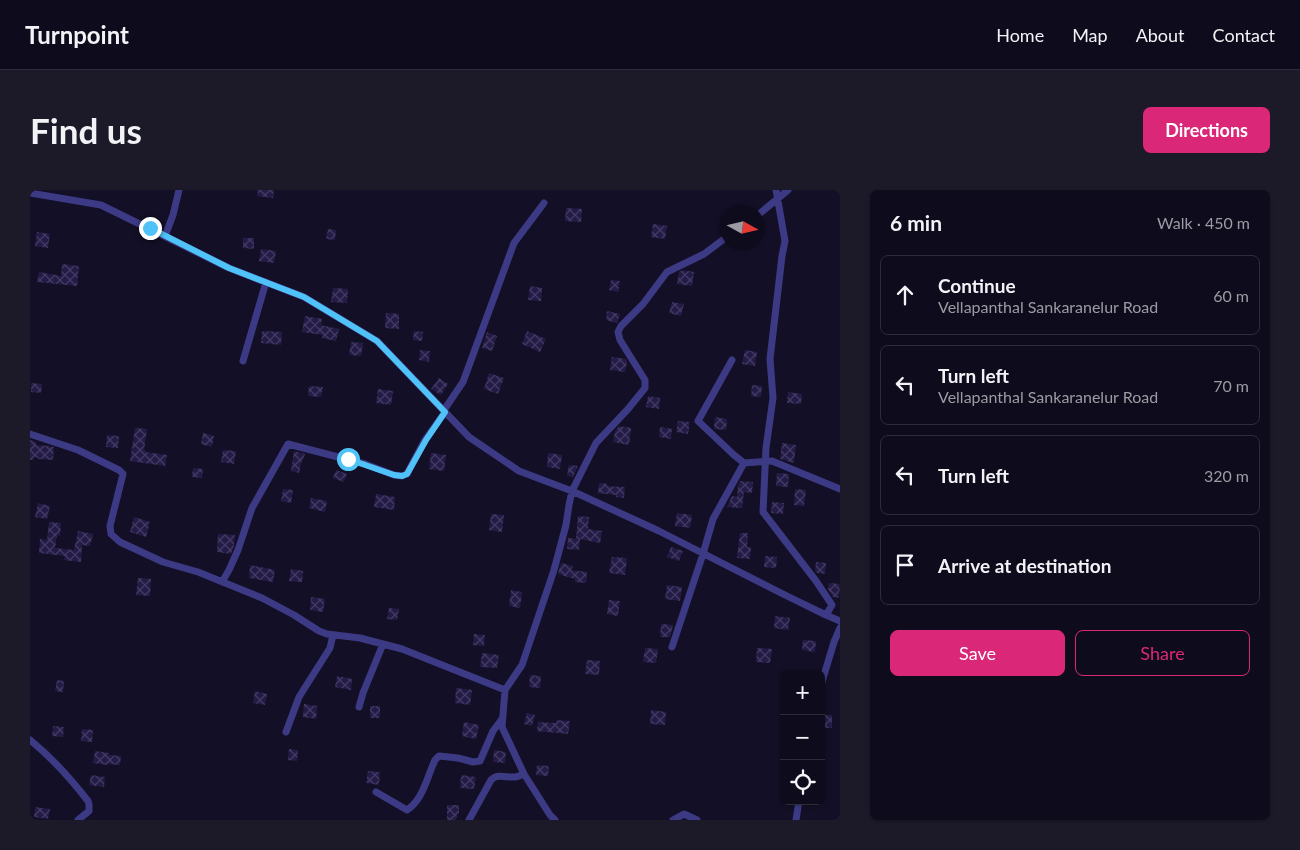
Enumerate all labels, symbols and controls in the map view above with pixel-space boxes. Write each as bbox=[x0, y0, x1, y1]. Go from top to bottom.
text: Turnpoint bbox=[25, 20, 129, 49]
text: Home bbox=[996, 24, 1044, 46]
text: Map bbox=[1072, 24, 1108, 46]
text: About bbox=[1136, 24, 1185, 46]
text: Contact bbox=[1213, 24, 1275, 46]
button: Directions bbox=[1143, 107, 1270, 153]
text: Find us bbox=[30, 109, 142, 151]
north arrow bbox=[720, 205, 765, 250]
text: 6 min bbox=[890, 210, 942, 235]
text: Walk · 450 m bbox=[1157, 213, 1250, 232]
route end bbox=[139, 217, 162, 240]
text: Continue bbox=[938, 274, 1016, 297]
icon: ahead bbox=[891, 281, 919, 309]
text: 60 m bbox=[1213, 286, 1249, 305]
text: Vellapanthal Sankaranelur Road bbox=[938, 297, 1158, 316]
text: Turn left bbox=[938, 364, 1009, 387]
icon: left bbox=[891, 371, 919, 399]
text: 70 m bbox=[1213, 376, 1249, 395]
text: Vellapanthal Sankaranelur Road bbox=[938, 387, 1158, 406]
route start bbox=[337, 448, 360, 471]
icon: left bbox=[891, 461, 919, 489]
text: Turn left bbox=[938, 464, 1009, 487]
text: 320 m bbox=[1204, 466, 1249, 485]
icon: arrive bbox=[891, 551, 919, 579]
text: Arrive at destination bbox=[938, 554, 1111, 577]
button: Save bbox=[890, 630, 1065, 676]
button: Share bbox=[1075, 630, 1250, 676]
map controls bbox=[780, 670, 825, 805]
button: + bbox=[780, 670, 825, 715]
button: − bbox=[780, 715, 825, 760]
button: locate bbox=[780, 760, 825, 805]

